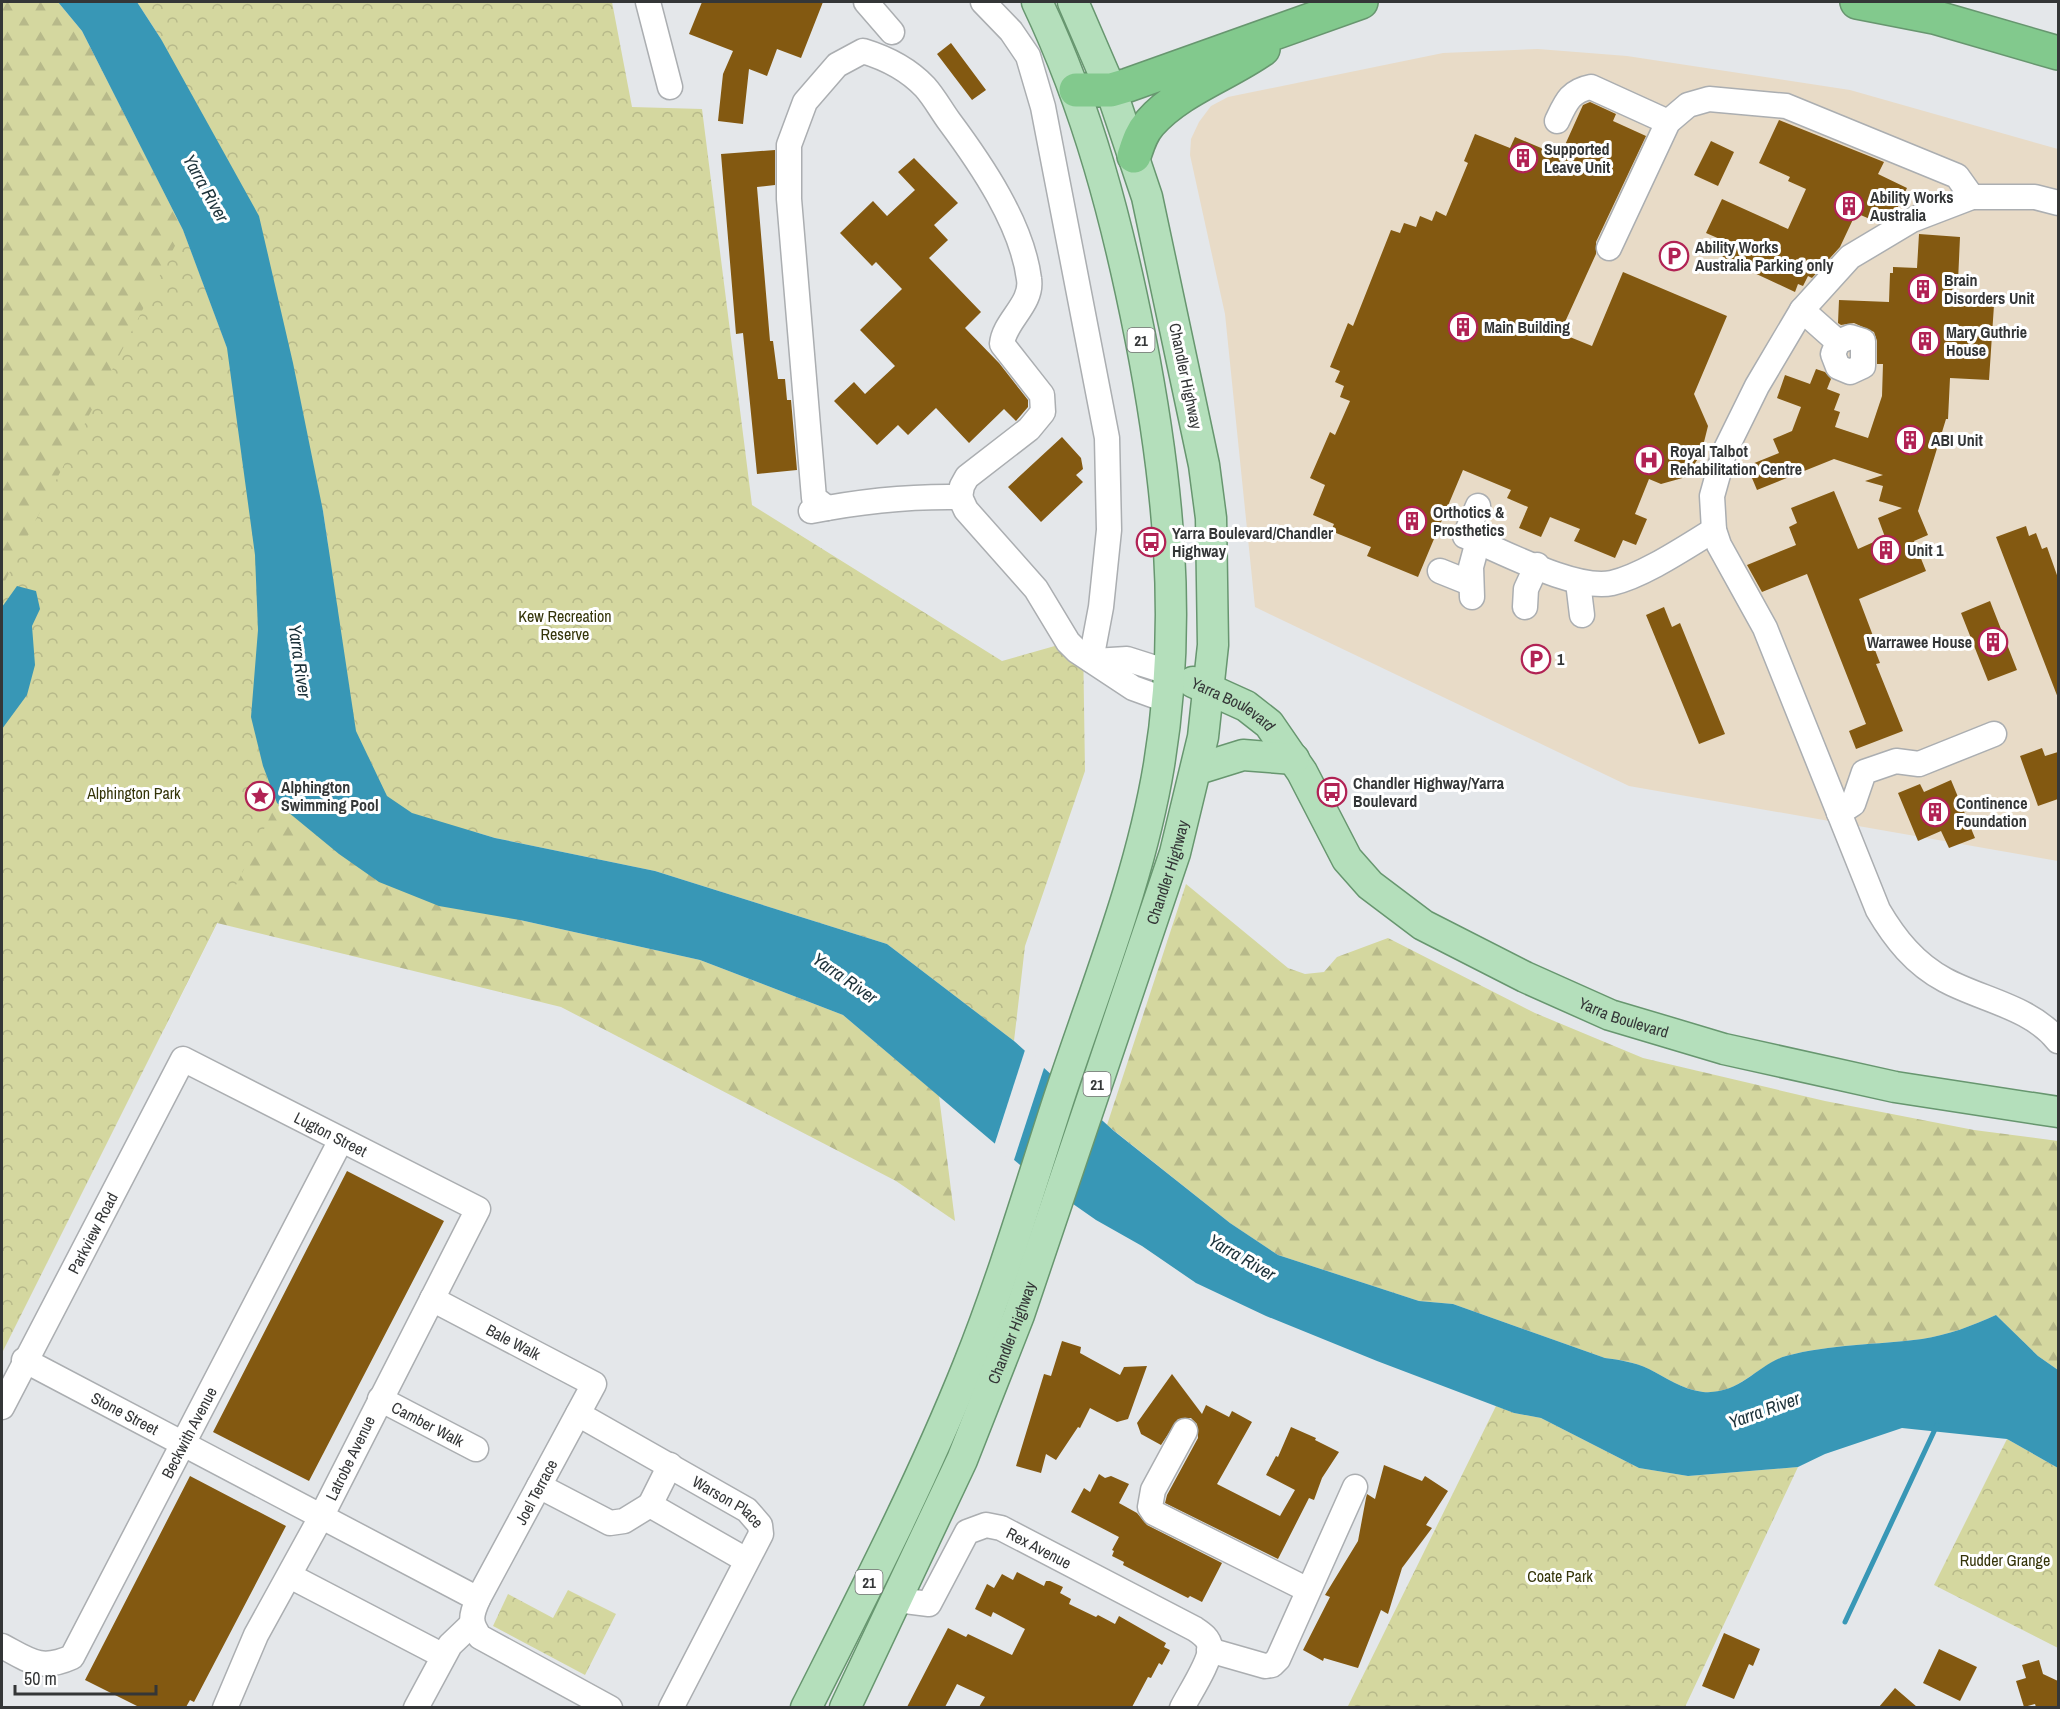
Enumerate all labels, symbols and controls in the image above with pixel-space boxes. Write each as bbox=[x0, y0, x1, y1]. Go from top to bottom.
place label: Supported Leave Unit bbox=[1544, 138, 1611, 178]
building icon: Supported Leave Unit bbox=[1507, 142, 1539, 174]
water label: Yarra River bbox=[177, 150, 235, 227]
place label: Ability Works Australia bbox=[1870, 186, 1954, 226]
building icon: Ability Works Australia bbox=[1833, 190, 1865, 222]
place label: Ability Works Australia Parking only bbox=[1695, 236, 1834, 276]
parking icon: Ability Works Australia Parking only bbox=[1658, 240, 1690, 272]
place label: Brain Disorders Unit bbox=[1944, 269, 2035, 309]
building icon: Brain Disorders Unit bbox=[1907, 273, 1939, 305]
building icon: Main Building bbox=[1447, 311, 1479, 343]
place label: Main Building bbox=[1484, 316, 1570, 338]
street label: Chandler Highway bbox=[1164, 321, 1208, 431]
place label: Mary Guthrie House bbox=[1946, 321, 2027, 361]
building icon: Mary Guthrie House bbox=[1909, 325, 1941, 357]
road number: 21 bbox=[1128, 328, 1154, 352]
building icon: ABI Unit bbox=[1894, 424, 1926, 456]
place label: ABI Unit bbox=[1931, 429, 1983, 451]
place label: Royal Talbot Rehabilitation Centre bbox=[1670, 440, 1802, 480]
hospital icon: Royal Talbot Rehabilitation Centre bbox=[1633, 444, 1665, 476]
place label: Orthotics & Prosthetics bbox=[1433, 501, 1505, 541]
building icon: Orthotics & Prosthetics bbox=[1396, 505, 1428, 537]
place label: Yarra Boulevard/Chandler Highway bbox=[1172, 522, 1334, 562]
bus stop icon: Yarra Boulevard/Chandler Highway bbox=[1135, 526, 1167, 558]
building icon: Unit 1 bbox=[1870, 534, 1902, 566]
place label: Unit 1 bbox=[1907, 539, 1944, 561]
park label: Kew Recreation Reserve bbox=[518, 605, 612, 645]
water label: Yarra River bbox=[282, 623, 318, 701]
building icon: Warrawee House bbox=[1977, 626, 2009, 658]
place label: Warrawee House bbox=[1867, 631, 1972, 653]
parking icon: 1 bbox=[1520, 643, 1552, 675]
place label: 1 bbox=[1557, 648, 1565, 670]
street label: Yarra Boulevard bbox=[1188, 672, 1281, 735]
place label: Chandler Highway/Yarra Boulevard bbox=[1353, 772, 1505, 812]
place label: Alphington Swimming Pool bbox=[281, 776, 379, 816]
bus stop icon: Chandler Highway/Yarra Boulevard bbox=[1316, 776, 1348, 808]
place icon: Alphington Swimming Pool bbox=[244, 780, 276, 812]
park label: Alphington Park bbox=[86, 782, 181, 804]
place label: Continence Foundation bbox=[1956, 792, 2027, 832]
building icon: Continence Foundation bbox=[1919, 796, 1951, 828]
street label: Chandler Highway bbox=[1141, 818, 1194, 927]
water label: Yarra River bbox=[807, 947, 883, 1010]
street label: Yarra Boulevard bbox=[1575, 991, 1671, 1043]
road number: 21 bbox=[1084, 1072, 1110, 1096]
street label: Lugton Street bbox=[291, 1106, 371, 1162]
street label: Parkview Road bbox=[62, 1189, 123, 1278]
water label: Yarra River bbox=[1204, 1228, 1281, 1287]
street label: Chandler Highway bbox=[982, 1278, 1041, 1387]
street label: Bale Walk bbox=[482, 1318, 545, 1365]
street label: Beckwith Avenue bbox=[156, 1383, 222, 1482]
water label: Yarra River bbox=[1725, 1385, 1804, 1434]
street label: Stone Street bbox=[87, 1386, 163, 1440]
street label: Camber Walk bbox=[388, 1396, 468, 1452]
street label: Latrobe Avenue bbox=[320, 1412, 380, 1504]
street label: Joel Terrace bbox=[510, 1455, 562, 1529]
street label: Warson Place bbox=[689, 1470, 769, 1533]
street label: Rex Avenue bbox=[1003, 1522, 1075, 1574]
park label: Rudder Grange bbox=[1960, 1549, 2050, 1571]
park label: Coate Park bbox=[1527, 1565, 1593, 1587]
road number: 21 bbox=[856, 1570, 882, 1594]
scale bar bbox=[15, 1658, 156, 1696]
text: 50 m bbox=[24, 1666, 57, 1691]

